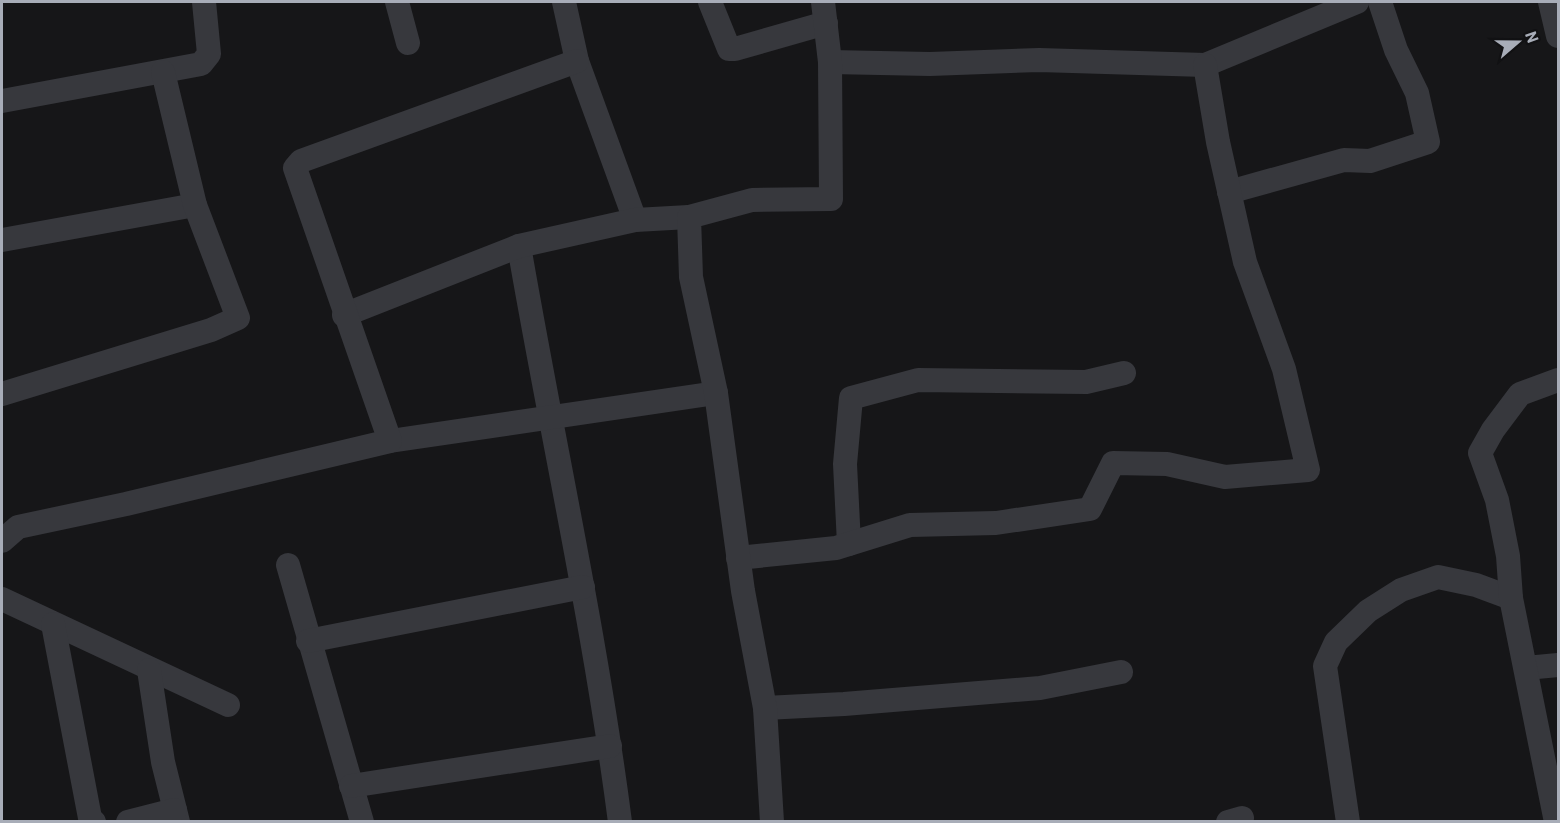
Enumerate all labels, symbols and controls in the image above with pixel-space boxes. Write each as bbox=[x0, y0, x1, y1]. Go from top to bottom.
north arrow bbox=[1488, 12, 1548, 72]
text: N bbox=[1522, 28, 1543, 45]

